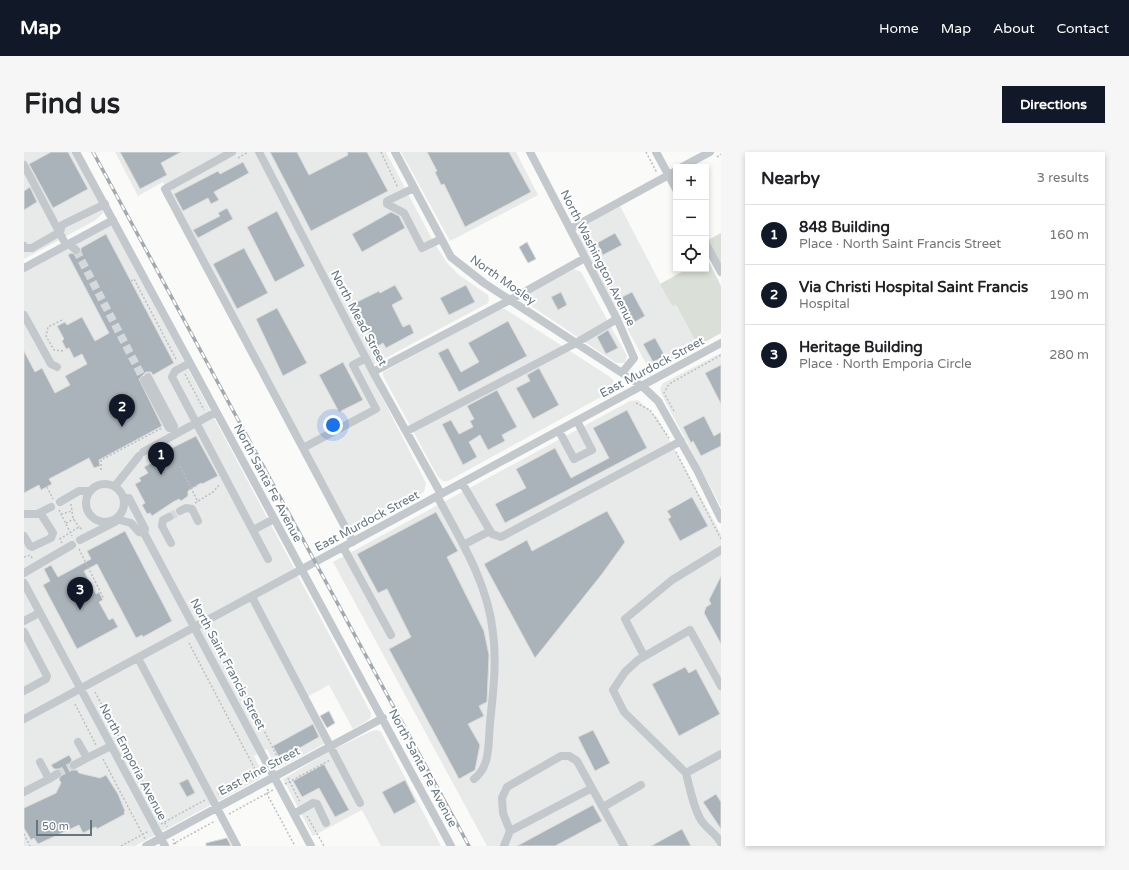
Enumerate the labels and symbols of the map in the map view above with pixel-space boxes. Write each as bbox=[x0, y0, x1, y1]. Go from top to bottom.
street label: North Washington Avenue bbox=[558, 188, 639, 329]
street label: North Mosley bbox=[467, 252, 539, 308]
street label: North Mead Street bbox=[328, 268, 390, 369]
street label: East Murdock Street bbox=[597, 333, 707, 400]
pin: 2 bbox=[109, 394, 135, 427]
your location bbox=[323, 415, 343, 435]
street label: North Santa Fe Avenue bbox=[231, 422, 305, 545]
pin: 1 bbox=[148, 442, 174, 475]
street label: East Murdock Street bbox=[312, 487, 422, 554]
pin: 3 bbox=[67, 577, 93, 610]
street label: North Saint Francis Street bbox=[187, 596, 269, 732]
street label: North Emporia Avenue bbox=[96, 701, 170, 823]
street label: North Santa Fe Avenue bbox=[386, 707, 460, 830]
street label: East Pine Street bbox=[216, 743, 302, 798]
scale bar bbox=[36, 818, 92, 837]

